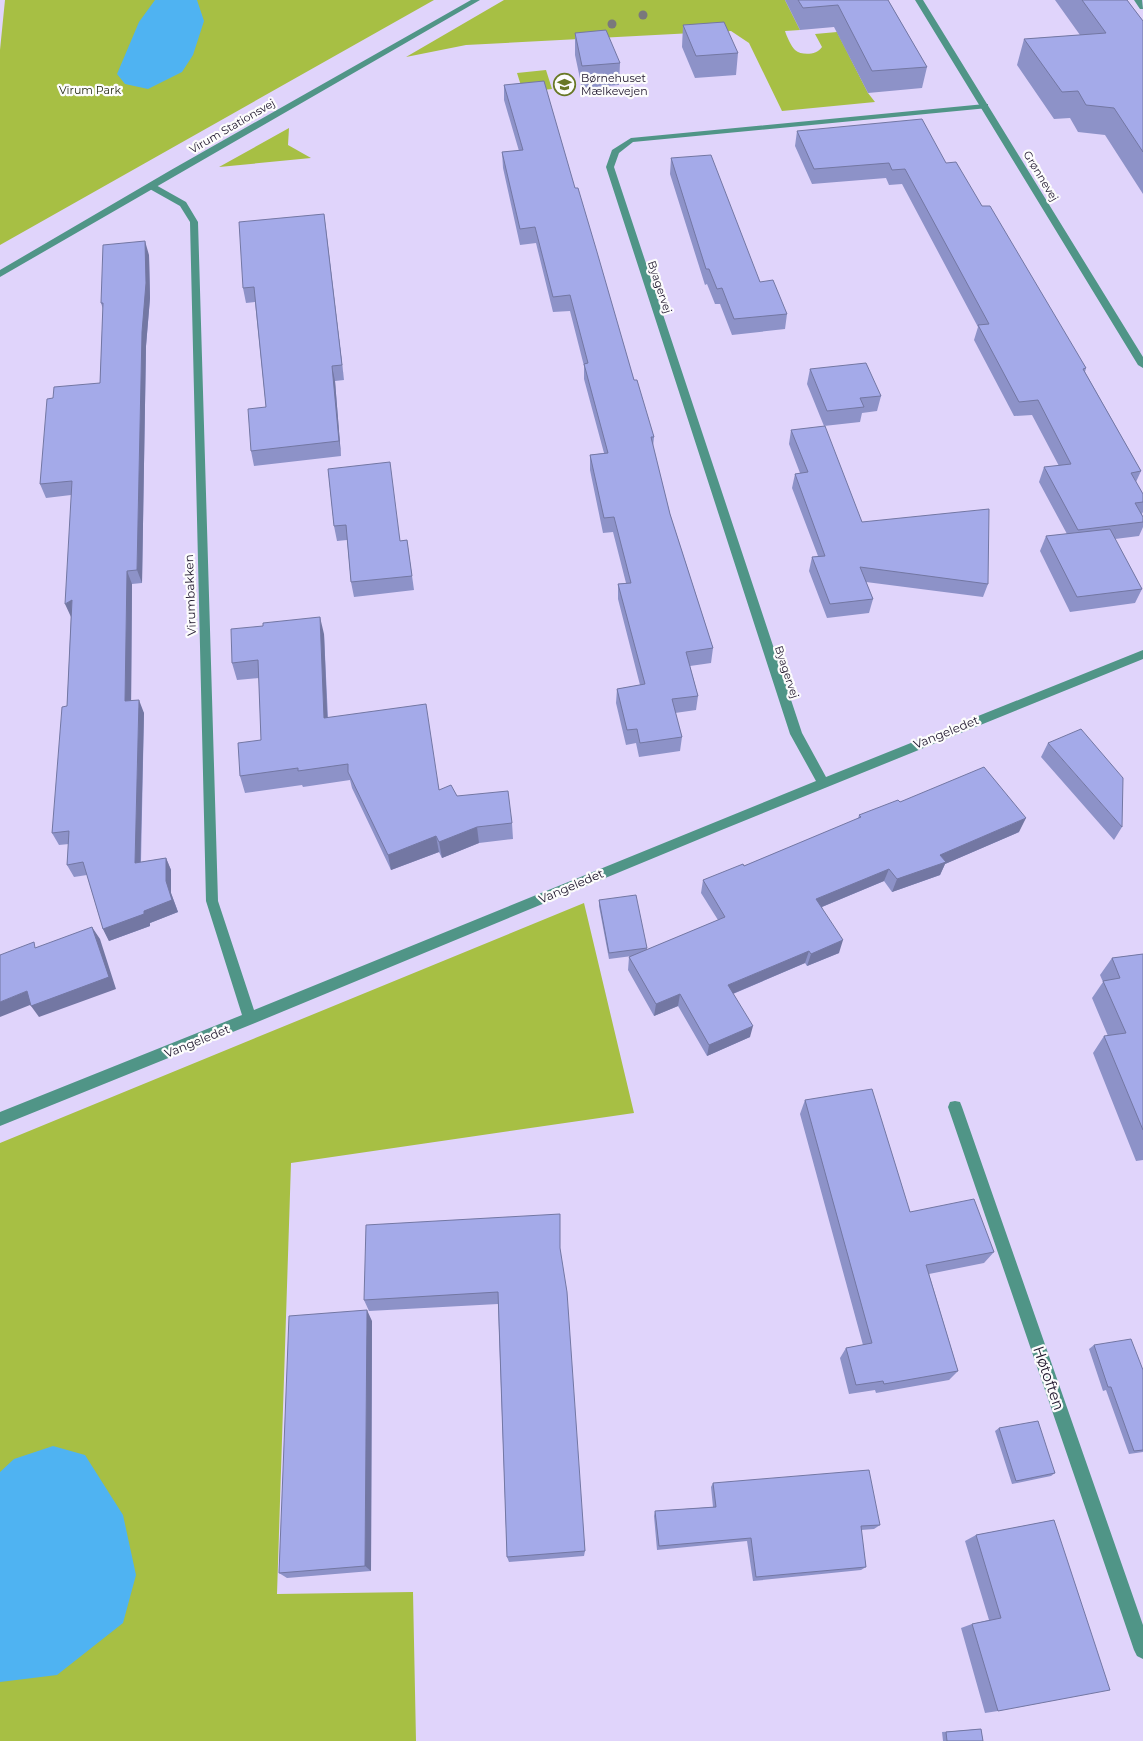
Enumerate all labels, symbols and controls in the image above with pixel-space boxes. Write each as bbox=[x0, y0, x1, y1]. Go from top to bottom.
place label: Børnehuset Mælkevejen bbox=[581, 71, 648, 98]
school or university icon: Børnehuset Mælkevejen bbox=[553, 72, 577, 96]
park label: Virum Park bbox=[59, 83, 121, 97]
street label: Virum Stationsvej bbox=[187, 96, 277, 156]
street label: Grønnevej bbox=[1020, 148, 1062, 204]
street label: Byagervej bbox=[645, 259, 675, 315]
street label: Virumbakken bbox=[181, 554, 199, 636]
street label: Byagervej bbox=[772, 644, 802, 700]
street label: Vangeledet bbox=[911, 712, 981, 752]
street label: Vangeledet bbox=[536, 866, 606, 906]
street label: Vangeledet bbox=[162, 1021, 232, 1061]
street label: Høtoften bbox=[1029, 1343, 1069, 1413]

